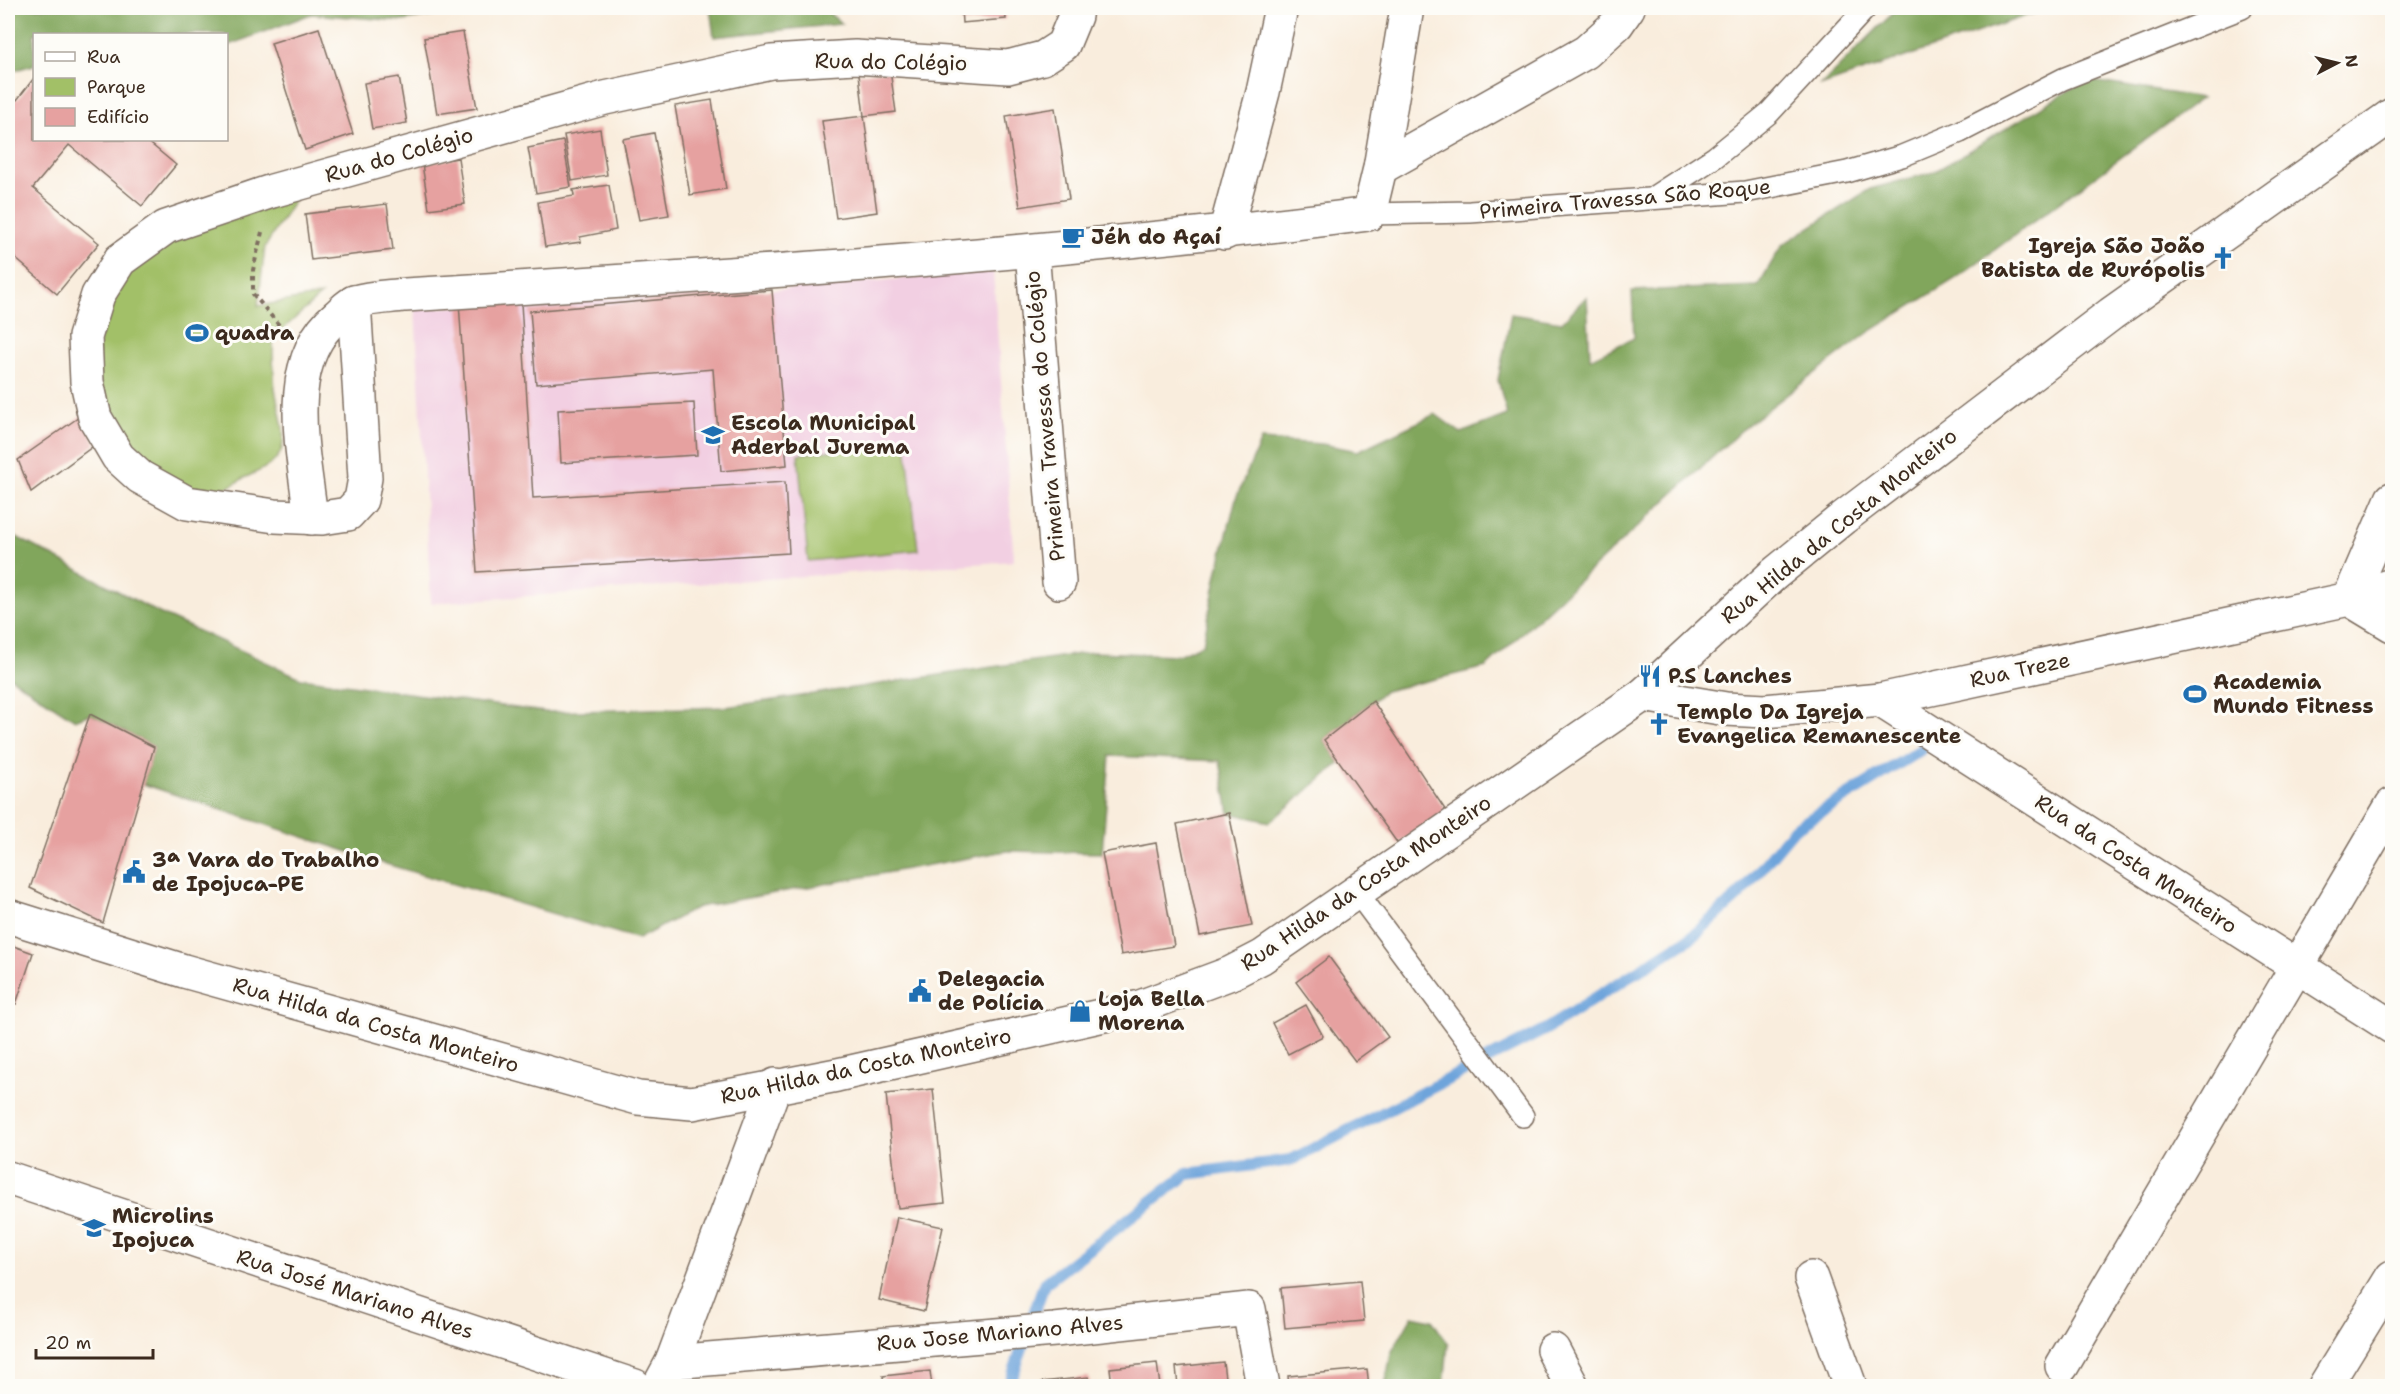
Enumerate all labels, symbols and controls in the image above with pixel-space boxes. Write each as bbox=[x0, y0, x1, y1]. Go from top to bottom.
legend bbox=[33, 33, 228, 141]
north arrow bbox=[2307, 33, 2367, 93]
text: Rua bbox=[87, 45, 120, 69]
street label: Rua do Colégio bbox=[814, 47, 968, 77]
text: N bbox=[2340, 54, 2363, 69]
text: Parque bbox=[87, 75, 146, 99]
text: Edifício bbox=[87, 105, 149, 129]
street label: Rua do Colégio bbox=[322, 120, 476, 190]
street label: Primeira Travessa São Roque bbox=[1478, 172, 1772, 226]
place label: Jéh do Açaí bbox=[1091, 223, 1222, 251]
cafe icon: Jéh do Açaí bbox=[1060, 224, 1086, 250]
place label: Igreja São João Batista de Rurópolis bbox=[1981, 232, 2205, 284]
church icon: Igreja São João Batista de Rurópolis bbox=[2210, 245, 2236, 271]
street label: Primeira Travessa do Colégio bbox=[1018, 269, 1072, 563]
place label: quadra bbox=[215, 319, 295, 347]
sports icon: quadra bbox=[184, 320, 210, 346]
place label: Escola Municipal Aderbal Jurema bbox=[731, 409, 915, 461]
school or university icon: Escola Municipal Aderbal Jurema bbox=[700, 422, 726, 448]
street label: Rua Hilda da Costa Monteiro bbox=[1715, 422, 1963, 630]
street label: Rua Treze bbox=[1967, 646, 2073, 694]
place label: P.S Lanches bbox=[1668, 662, 1792, 690]
restaurant icon: P.S Lanches bbox=[1637, 663, 1663, 689]
place label: Academia Mundo Fitness bbox=[2213, 668, 2373, 720]
sports icon: Academia Mundo Fitness bbox=[2182, 681, 2208, 707]
place label: Templo Da Igreja Evangelica Remanescente bbox=[1677, 698, 1961, 750]
church icon: Templo Da Igreja Evangelica Remanescente bbox=[1646, 711, 1672, 737]
street label: Rua Hilda da Costa Monteiro bbox=[1235, 788, 1497, 978]
street label: Rua da Costa Monteiro bbox=[2029, 788, 2243, 940]
place label: 3ª Vara do Trabalho de Ipojuca-PE bbox=[152, 846, 379, 898]
public building icon: 3ª Vara do Trabalho de Ipojuca-PE bbox=[121, 859, 147, 885]
place label: Delegacia de Polícia bbox=[938, 965, 1045, 1017]
street label: Rua Hilda da Costa Monteiro bbox=[230, 971, 522, 1079]
public building icon: Delegacia de Polícia bbox=[907, 978, 933, 1004]
place label: Loja Bella Morena bbox=[1098, 985, 1205, 1037]
shop icon: Loja Bella Morena bbox=[1067, 998, 1093, 1024]
street label: Rua Hilda da Costa Monteiro bbox=[718, 1021, 1014, 1111]
place label: Microlins Ipojuca bbox=[112, 1202, 214, 1254]
school or university icon: Microlins Ipojuca bbox=[81, 1215, 107, 1241]
street label: Rua José Mariano Alves bbox=[233, 1242, 477, 1346]
street label: Rua Jose Mariano Alves bbox=[875, 1308, 1125, 1358]
scale bar bbox=[36, 1322, 153, 1360]
text: 20 m bbox=[45, 1331, 91, 1355]

